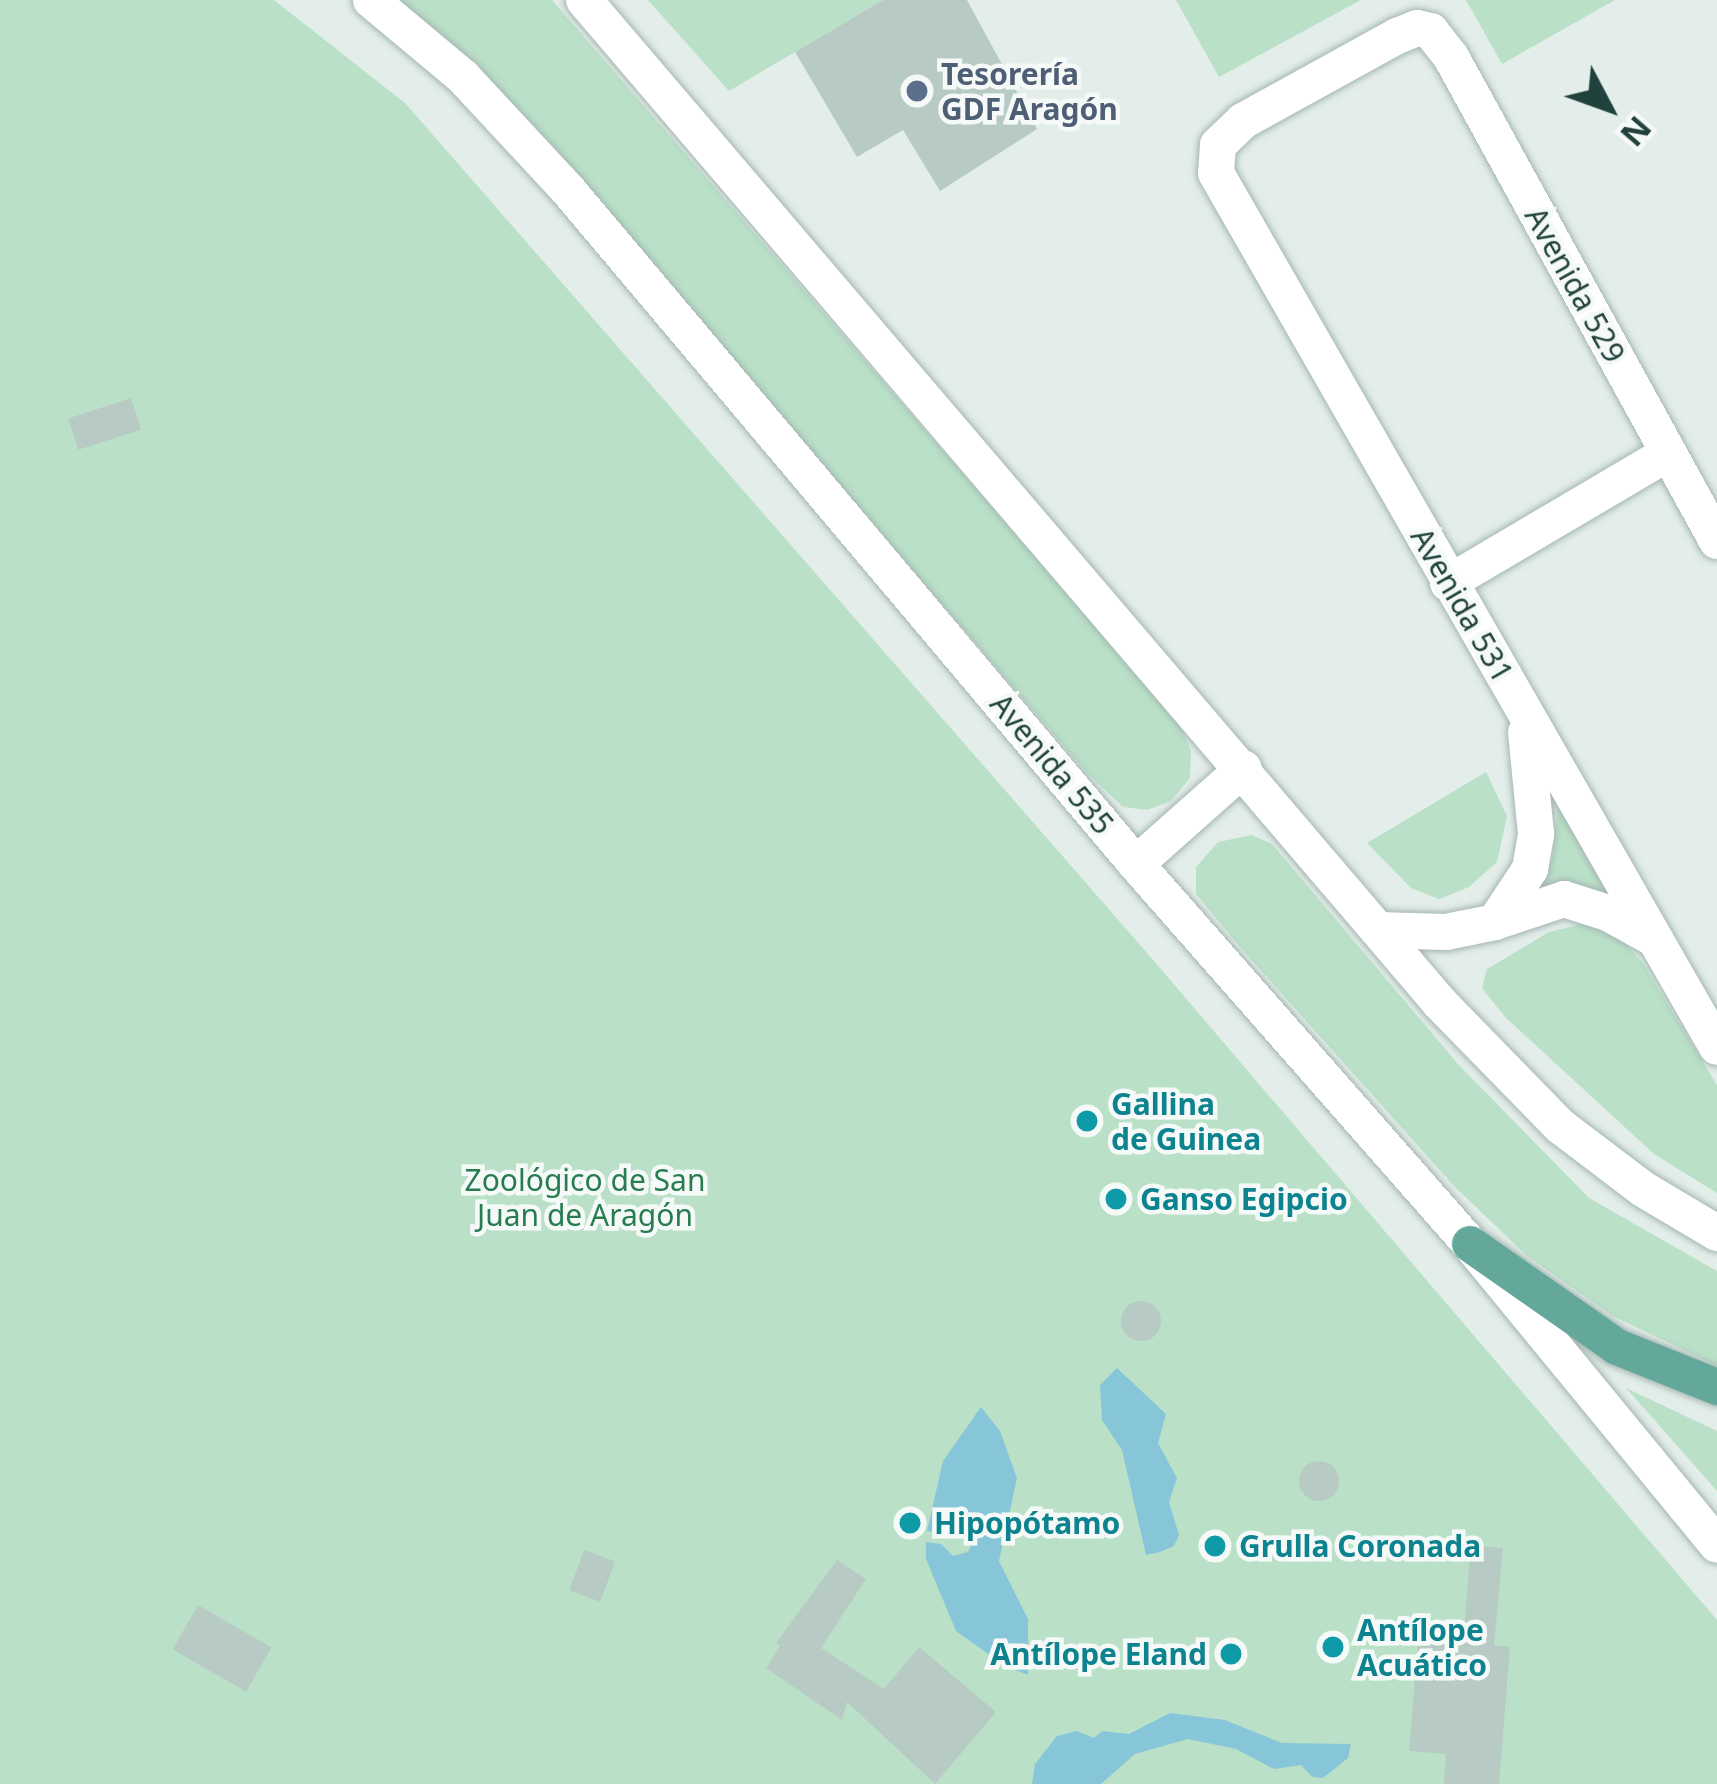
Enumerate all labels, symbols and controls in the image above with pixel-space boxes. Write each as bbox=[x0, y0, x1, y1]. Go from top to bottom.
north arrow bbox=[1549, 48, 1669, 168]
place label: Tesorería GDF Aragón bbox=[941, 56, 1118, 127]
marker: Tesorería GDF Aragón bbox=[904, 78, 930, 104]
text: N bbox=[1611, 107, 1662, 157]
street label: Avenida 529 bbox=[1518, 201, 1632, 369]
street label: Avenida 531 bbox=[1403, 521, 1521, 689]
street label: Avenida 535 bbox=[983, 686, 1121, 842]
place label: Gallina de Guinea bbox=[1111, 1086, 1261, 1156]
marker: Gallina de Guinea bbox=[1074, 1108, 1100, 1134]
park label: Zoológico de San Juan de Aragón bbox=[465, 1162, 705, 1232]
place label: Ganso Egipcio bbox=[1140, 1181, 1348, 1217]
marker: Ganso Egipcio bbox=[1103, 1186, 1129, 1212]
place label: Hipopótamo bbox=[934, 1505, 1120, 1541]
marker: Hipopótamo bbox=[897, 1510, 923, 1536]
place label: Grulla Coronada bbox=[1239, 1528, 1481, 1564]
marker: Grulla Coronada bbox=[1202, 1533, 1228, 1559]
place label: Antílope Acuático bbox=[1357, 1612, 1487, 1682]
marker: Antílope Acuático bbox=[1320, 1634, 1346, 1660]
place label: Antílope Eland bbox=[990, 1636, 1207, 1672]
marker: Antílope Eland bbox=[1218, 1641, 1244, 1667]

